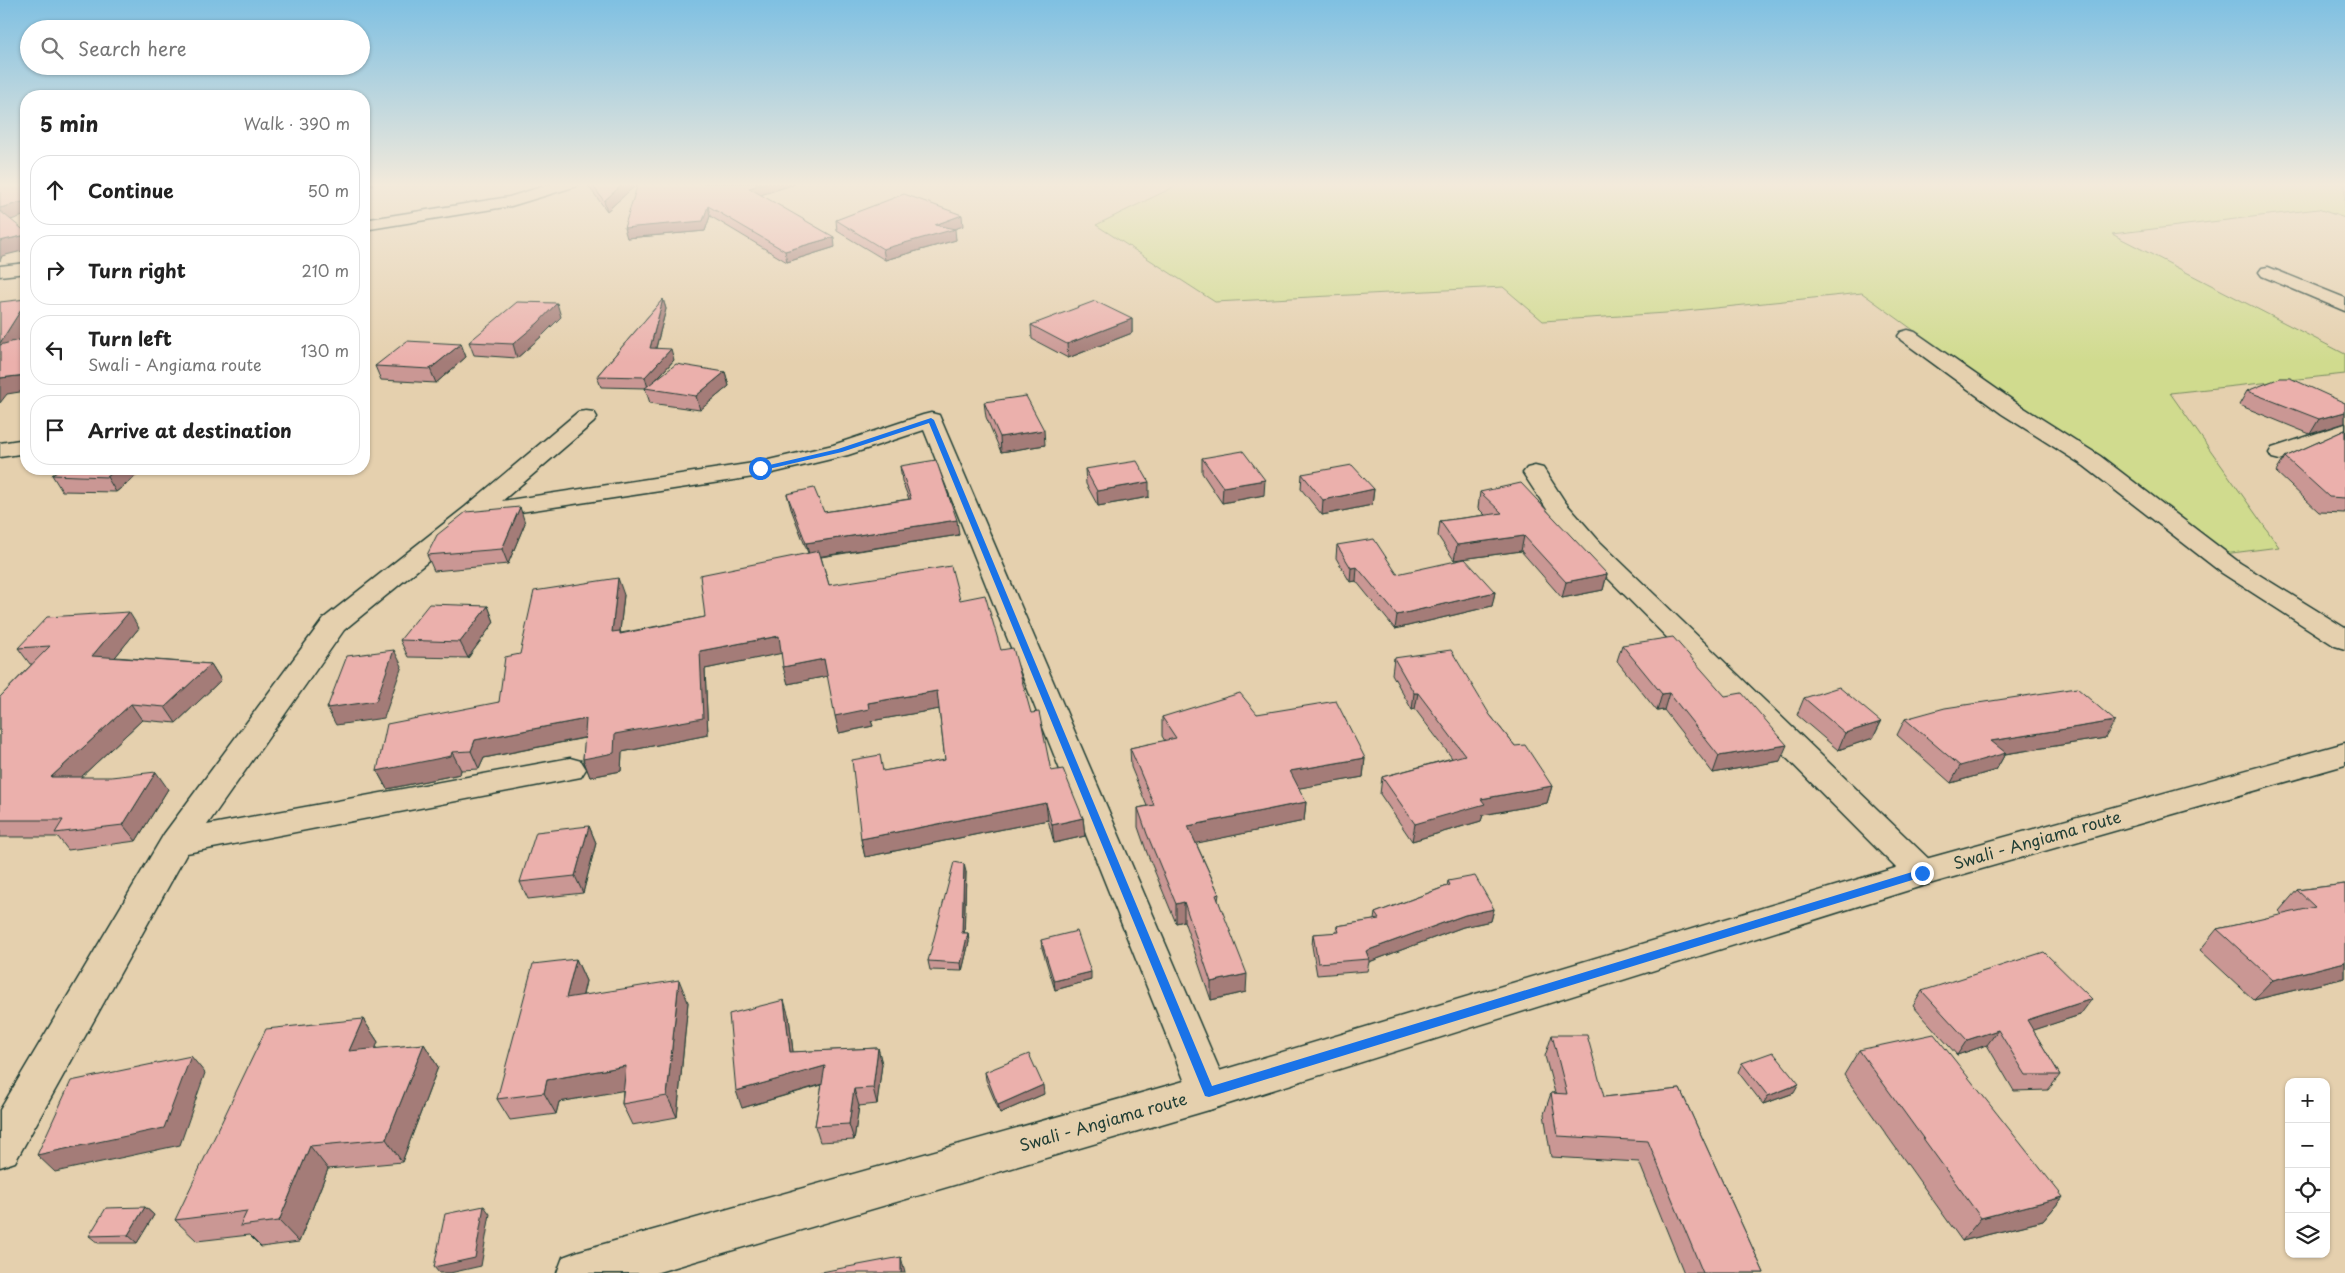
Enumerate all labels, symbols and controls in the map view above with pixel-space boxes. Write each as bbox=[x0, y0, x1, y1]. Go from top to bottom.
search box bbox=[20, 20, 370, 75]
icon: search bbox=[38, 34, 66, 62]
text: Search here bbox=[78, 34, 187, 62]
text: 5 min bbox=[40, 107, 98, 139]
text: Walk · 390 m bbox=[244, 111, 350, 135]
icon: ahead bbox=[41, 176, 69, 204]
text: Continue bbox=[88, 176, 174, 204]
text: 50 m bbox=[308, 178, 349, 202]
icon: right bbox=[41, 256, 69, 284]
text: Turn right bbox=[88, 256, 186, 284]
text: 210 m bbox=[301, 258, 349, 282]
text: Turn left bbox=[88, 324, 172, 352]
icon: left bbox=[41, 336, 69, 364]
text: 130 m bbox=[301, 338, 349, 362]
text: Swali - Angiama route bbox=[88, 352, 262, 376]
icon: arrive bbox=[41, 416, 69, 444]
text: Arrive at destination bbox=[88, 416, 292, 444]
route start bbox=[749, 457, 772, 480]
street label: Swali - Angiama route bbox=[1950, 804, 2124, 875]
route end bbox=[1911, 862, 1934, 885]
map controls bbox=[2285, 1078, 2330, 1258]
button: + bbox=[2285, 1078, 2330, 1123]
street label: Swali - Angiama route bbox=[1016, 1086, 1190, 1157]
button: − bbox=[2285, 1123, 2330, 1168]
button: locate bbox=[2285, 1168, 2330, 1213]
button: layers bbox=[2285, 1213, 2330, 1258]

